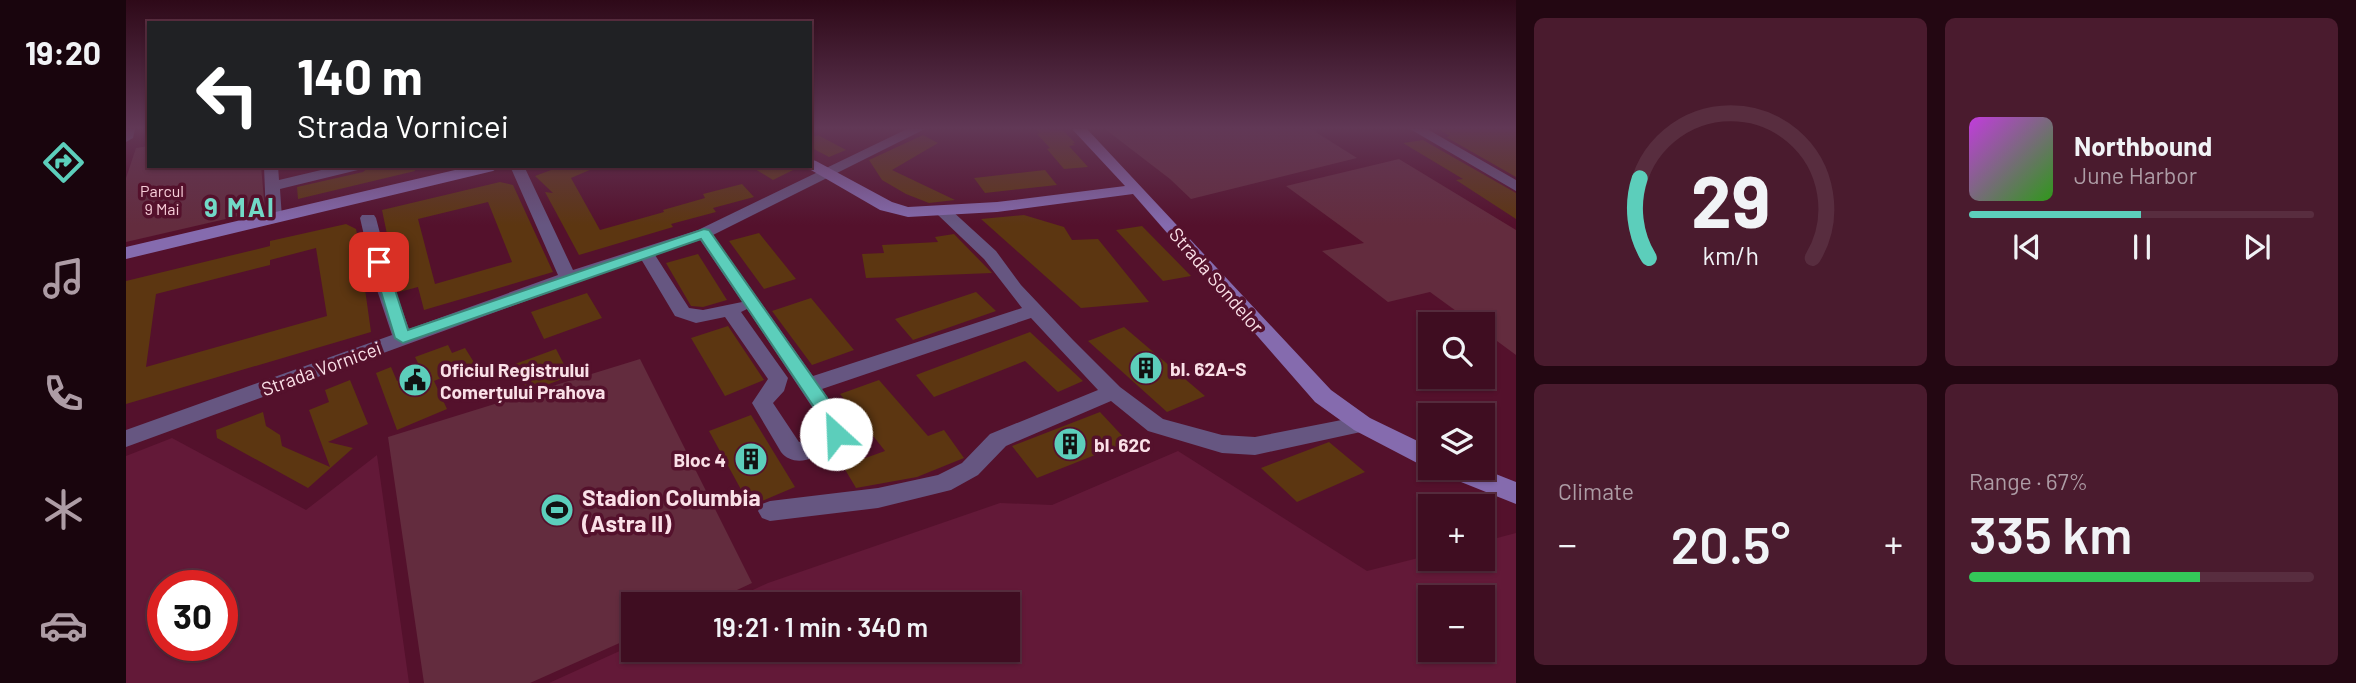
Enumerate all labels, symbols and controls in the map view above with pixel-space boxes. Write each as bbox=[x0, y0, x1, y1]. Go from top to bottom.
text: 19:20 bbox=[25, 33, 101, 71]
text: 140 m bbox=[297, 46, 423, 105]
icon: left bbox=[182, 49, 273, 140]
text: Strada Vornicei bbox=[297, 106, 509, 144]
text: Northbound bbox=[2074, 130, 2212, 161]
icon: directions bbox=[39, 138, 88, 187]
text: 29 bbox=[1691, 155, 1770, 243]
text: June Harbor bbox=[2074, 161, 2197, 189]
park label: Parcul 9 Mai bbox=[140, 181, 184, 218]
district label: 9 MAI bbox=[204, 191, 276, 222]
street label: Strada Sondelor bbox=[1165, 223, 1269, 337]
icon: previous bbox=[2008, 228, 2046, 266]
icon: pause bbox=[2123, 228, 2161, 266]
icon: next bbox=[2238, 228, 2276, 266]
pin bbox=[349, 232, 409, 292]
text: km/h bbox=[1702, 240, 1759, 270]
icon: arrive bbox=[360, 243, 398, 281]
icon: music bbox=[39, 254, 88, 303]
map controls bbox=[1418, 312, 1495, 662]
button: search bbox=[1418, 312, 1495, 389]
street label: Strada Vornicei bbox=[258, 336, 384, 400]
building icon: bl. 62A-S bbox=[1127, 349, 1165, 387]
place label: bl. 62A-S bbox=[1170, 357, 1247, 380]
place label: Oficiul Registrului Comerțului Prahova bbox=[440, 358, 605, 403]
public building icon: Oficiul Registrului Comerțului Prahova bbox=[396, 361, 434, 399]
icon: phone bbox=[39, 369, 88, 418]
position arrow bbox=[799, 397, 873, 471]
button: layers bbox=[1418, 403, 1495, 480]
building icon: bl. 62C bbox=[1051, 425, 1089, 463]
place label: bl. 62C bbox=[1094, 433, 1151, 456]
building icon: Bloc 4 bbox=[732, 440, 770, 478]
place label: Bloc 4 bbox=[674, 448, 726, 471]
text: Range · 67% bbox=[1969, 467, 2088, 495]
text: Climate bbox=[1558, 477, 1634, 505]
place label: Stadion Columbia (Astra II) bbox=[581, 483, 761, 537]
icon: climate bbox=[39, 485, 88, 534]
sports icon: Stadion Columbia (Astra II) bbox=[538, 491, 576, 529]
button: + bbox=[1418, 494, 1495, 571]
text: 335 km bbox=[1969, 502, 2132, 564]
text: 20.5° bbox=[1671, 512, 1790, 574]
text: − bbox=[1558, 520, 1577, 566]
text: + bbox=[1884, 520, 1903, 566]
speed limit sign: 30 bbox=[147, 570, 238, 661]
button: − bbox=[1418, 585, 1495, 662]
icon: car bbox=[39, 601, 88, 650]
text: 19:21 · 1 min · 340 m bbox=[713, 611, 928, 642]

